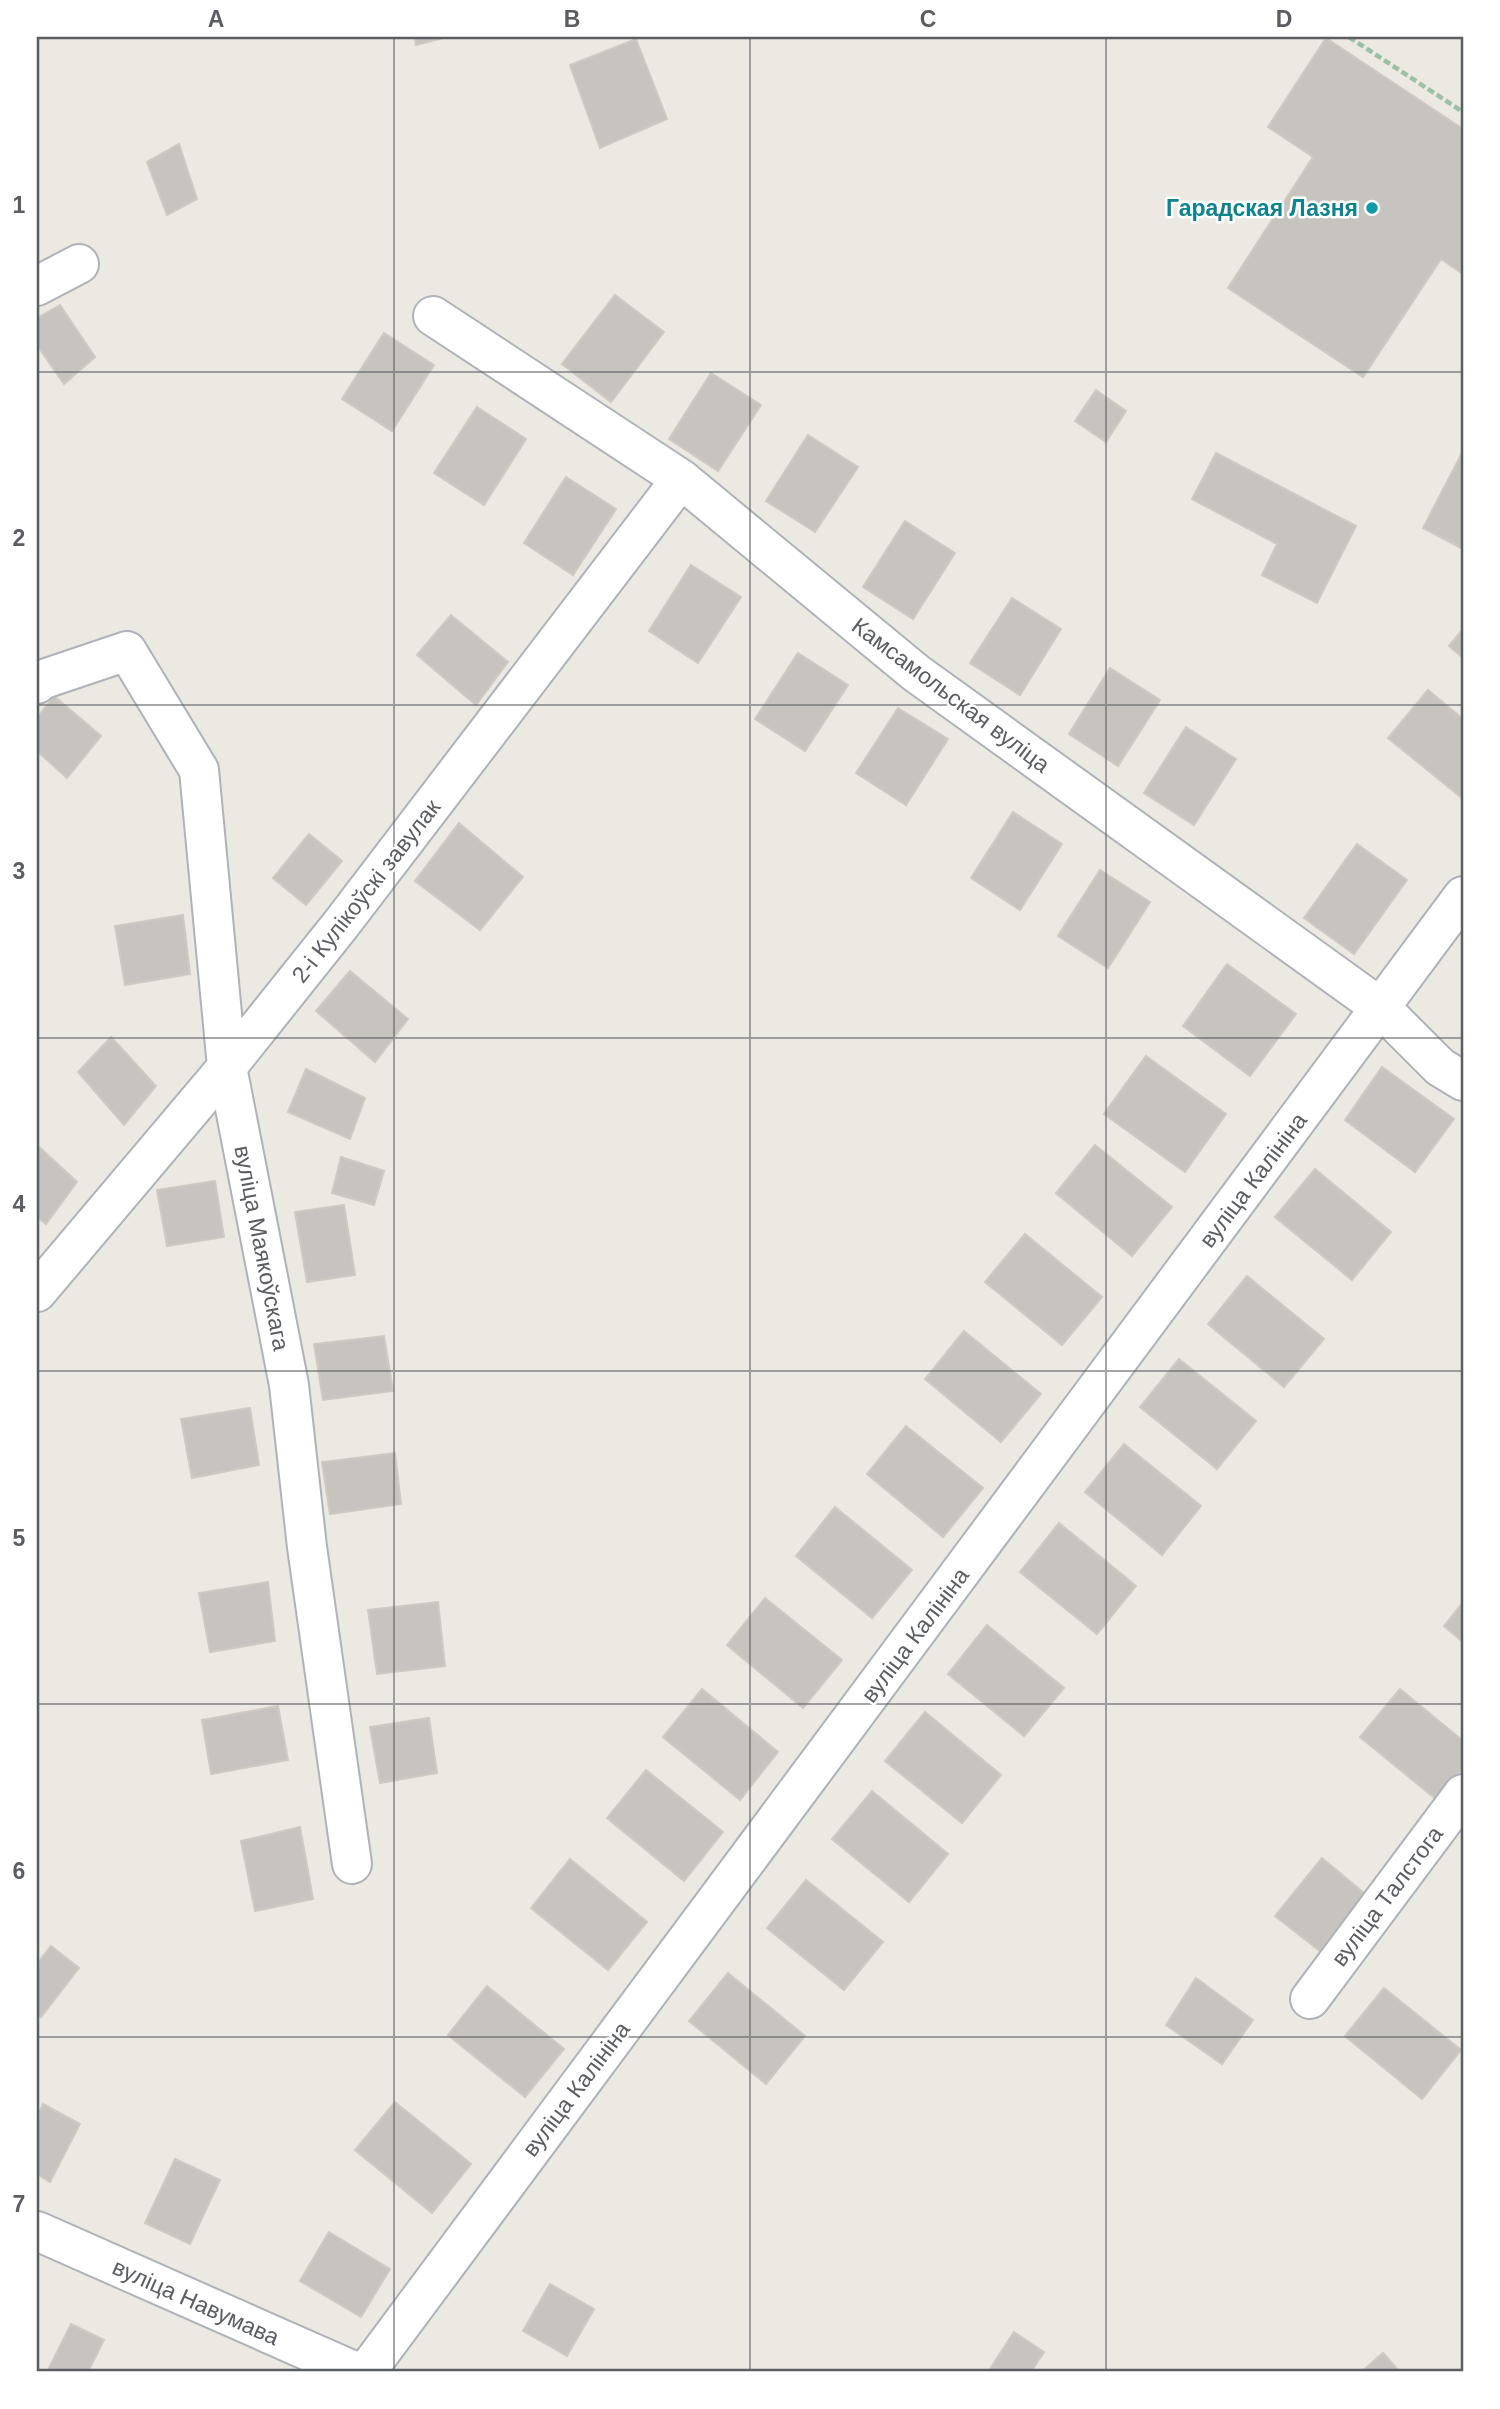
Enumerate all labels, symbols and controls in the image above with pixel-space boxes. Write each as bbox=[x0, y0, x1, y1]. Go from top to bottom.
text: A bbox=[208, 6, 224, 32]
text: B bbox=[564, 6, 580, 32]
text: C bbox=[920, 6, 936, 32]
text: D bbox=[1276, 6, 1292, 32]
text: 1 bbox=[13, 192, 26, 218]
place label: Гарадская Лазня bbox=[1166, 195, 1358, 221]
marker: Гарадская Лазня bbox=[1364, 200, 1380, 216]
text: 2 bbox=[13, 525, 25, 551]
street label: Камсамольская вуліца bbox=[847, 612, 1055, 778]
street label: 2-і Кулікоўскі завулак bbox=[287, 794, 446, 988]
text: 3 bbox=[13, 858, 25, 884]
street label: вуліца Калініна bbox=[1194, 1107, 1312, 1252]
street label: вуліца Маякоўскага bbox=[229, 1143, 295, 1353]
text: 4 bbox=[13, 1191, 26, 1217]
text: 5 bbox=[13, 1525, 26, 1551]
street label: вуліца Калініна bbox=[856, 1562, 974, 1707]
street label: вуліца Талстога bbox=[1326, 1821, 1448, 1971]
text: 6 bbox=[13, 1858, 25, 1884]
street label: вуліца Калініна bbox=[517, 2016, 635, 2161]
text: 7 bbox=[13, 2191, 25, 2217]
street label: вуліца Навумава bbox=[109, 2254, 283, 2350]

